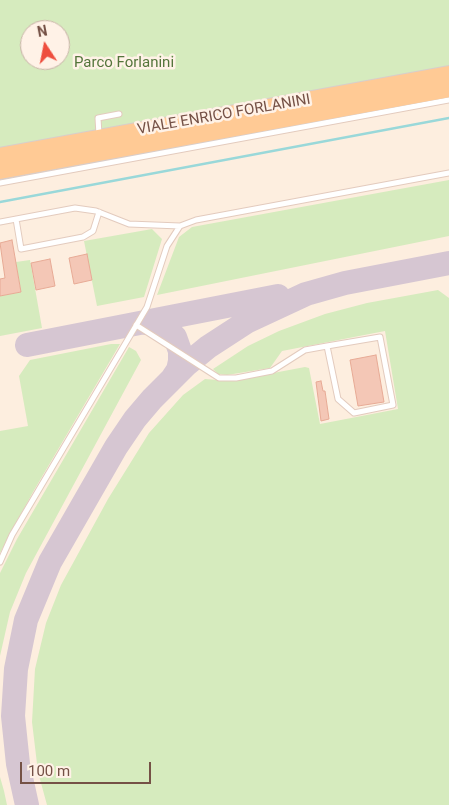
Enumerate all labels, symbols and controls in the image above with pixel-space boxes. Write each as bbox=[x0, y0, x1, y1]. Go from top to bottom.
north arrow bbox=[20, 20, 70, 70]
text: N bbox=[36, 22, 49, 40]
park label: Parco Forlanini bbox=[74, 54, 174, 72]
street label: VIALE ENRICO FORLANINI bbox=[136, 91, 312, 139]
scale bar bbox=[22, 752, 154, 784]
text: 100 m bbox=[28, 762, 70, 780]

